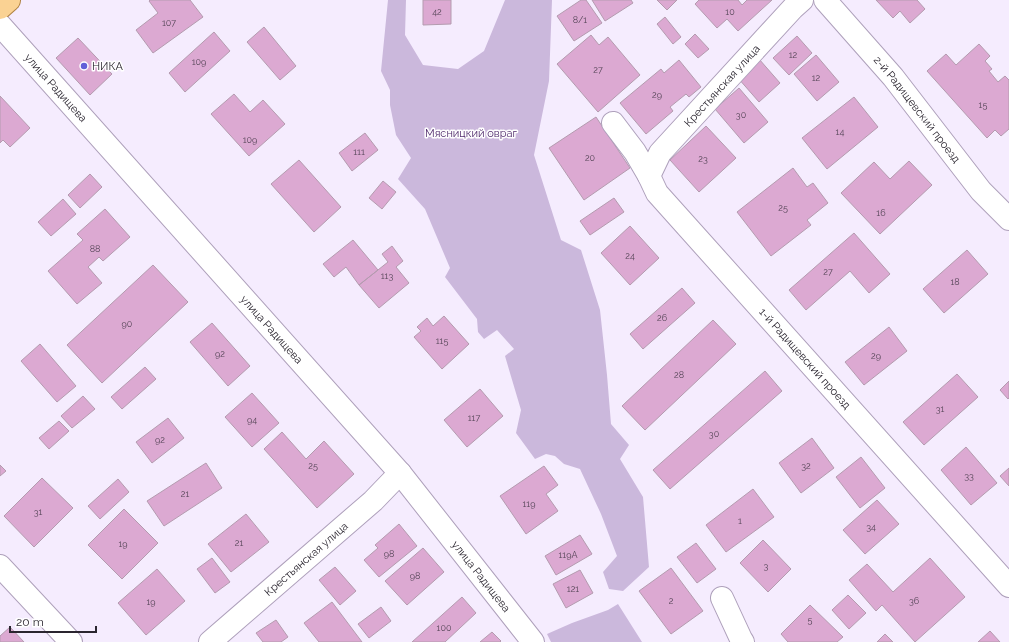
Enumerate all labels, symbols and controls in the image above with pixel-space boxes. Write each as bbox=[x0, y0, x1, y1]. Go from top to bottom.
house number: 42 bbox=[432, 7, 442, 17]
house number: 10 bbox=[725, 7, 735, 17]
house number: 8/1 bbox=[573, 15, 587, 25]
house number: 107 bbox=[162, 18, 176, 28]
street label: Крестьянская улица bbox=[681, 42, 763, 129]
house number: 12 bbox=[789, 50, 798, 60]
street label: улица Радищева bbox=[22, 51, 90, 124]
street label: 2-й Радищевский проезд bbox=[871, 53, 963, 166]
house number: 109 bbox=[192, 57, 206, 67]
place label: НИКА bbox=[92, 60, 123, 73]
marker: НИКА bbox=[79, 61, 89, 71]
house number: 27 bbox=[593, 65, 603, 75]
house number: 12 bbox=[812, 73, 821, 83]
house number: 29 bbox=[652, 90, 662, 100]
house number: 15 bbox=[979, 100, 987, 110]
house number: 30 bbox=[736, 110, 747, 120]
park label: Мясницкий овраг bbox=[425, 127, 518, 140]
house number: 14 bbox=[836, 127, 844, 137]
house number: 109 bbox=[243, 135, 257, 145]
house number: 111 bbox=[353, 147, 365, 157]
house number: 20 bbox=[585, 153, 596, 163]
house number: 23 bbox=[698, 154, 708, 164]
house number: 25 bbox=[778, 203, 788, 213]
house number: 16 bbox=[876, 208, 886, 218]
house number: 88 bbox=[90, 244, 100, 254]
house number: 24 bbox=[625, 251, 635, 261]
house number: 27 bbox=[823, 267, 833, 277]
house number: 113 bbox=[381, 271, 393, 281]
house number: 18 bbox=[950, 277, 960, 287]
street label: улица Радищева bbox=[238, 293, 306, 366]
street label: 1-й Радищевский проезд bbox=[757, 305, 854, 412]
house number: 26 bbox=[657, 313, 668, 323]
house number: 90 bbox=[122, 319, 133, 329]
house number: 115 bbox=[436, 336, 448, 346]
house number: 92 bbox=[215, 349, 225, 359]
house number: 29 bbox=[871, 351, 881, 361]
house number: 28 bbox=[674, 370, 684, 380]
house number: 31 bbox=[936, 404, 944, 414]
house number: 117 bbox=[468, 413, 480, 423]
house number: 94 bbox=[247, 415, 257, 425]
house number: 30 bbox=[709, 429, 720, 439]
house number: 92 bbox=[155, 435, 165, 445]
house number: 25 bbox=[308, 461, 318, 471]
house number: 32 bbox=[801, 461, 811, 471]
house number: 33 bbox=[964, 471, 974, 481]
house number: 21 bbox=[181, 489, 189, 499]
house number: 119 bbox=[523, 499, 535, 509]
house number: 31 bbox=[34, 507, 42, 517]
house number: 1 bbox=[738, 516, 742, 526]
street label: Крестьянская улица bbox=[262, 519, 350, 599]
house number: 34 bbox=[866, 522, 876, 532]
house number: 21 bbox=[235, 538, 243, 548]
street label: улица Радищева bbox=[449, 538, 513, 615]
house number: 19 bbox=[118, 539, 128, 549]
house number: 98 bbox=[384, 549, 394, 559]
house number: 119А bbox=[558, 550, 578, 560]
house number: 3 bbox=[764, 561, 769, 571]
house number: 98 bbox=[410, 571, 420, 581]
house number: 121 bbox=[567, 584, 579, 594]
house number: 2 bbox=[669, 596, 674, 606]
house number: 36 bbox=[909, 596, 920, 606]
house number: 19 bbox=[146, 597, 156, 607]
scale bar bbox=[10, 608, 96, 634]
text: 20 m bbox=[16, 615, 44, 629]
house number: 5 bbox=[808, 615, 813, 625]
house number: 100 bbox=[437, 623, 452, 633]

